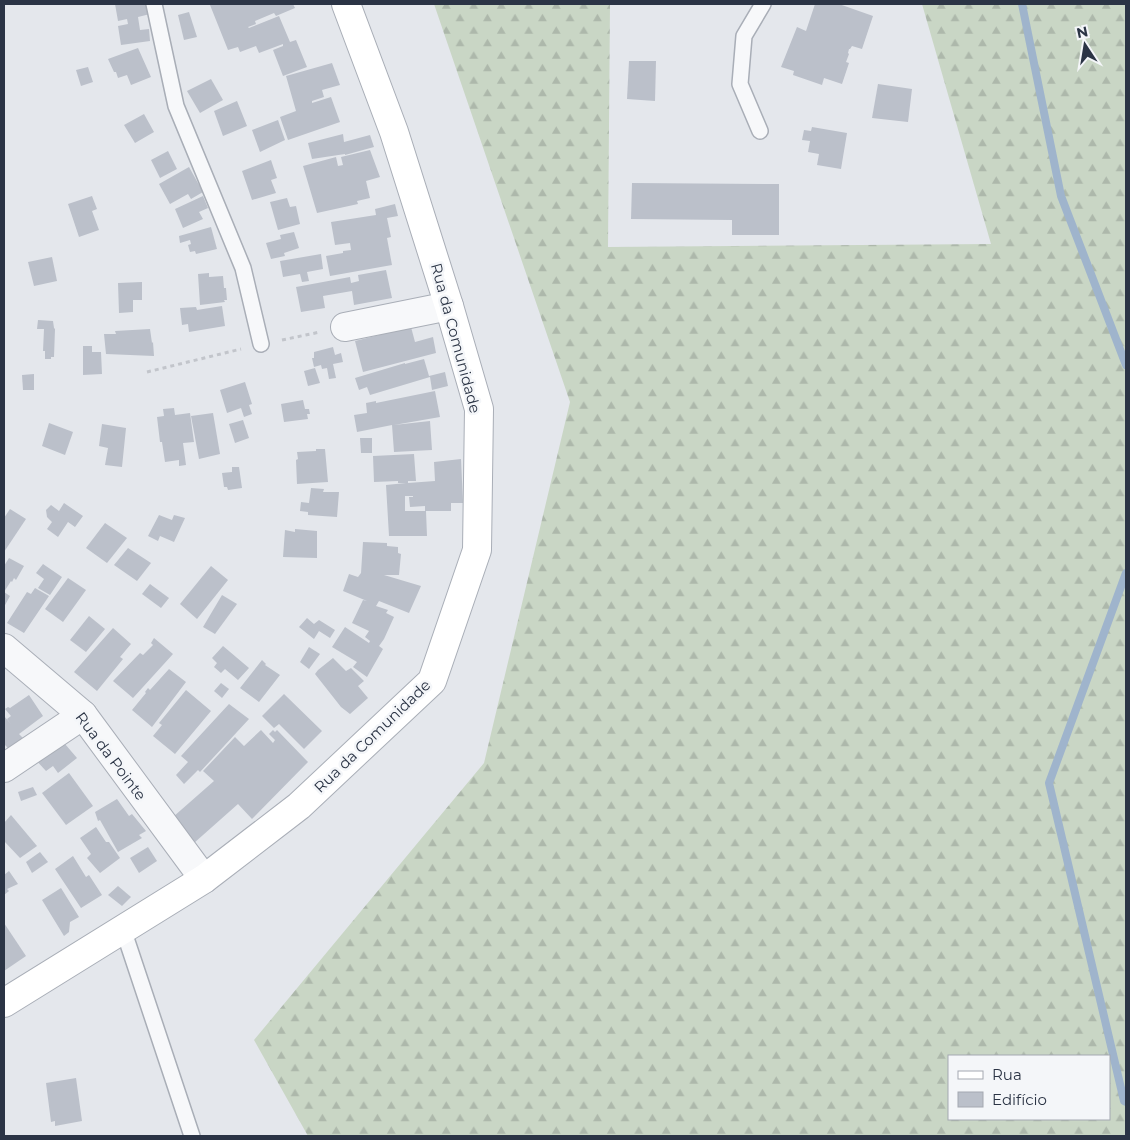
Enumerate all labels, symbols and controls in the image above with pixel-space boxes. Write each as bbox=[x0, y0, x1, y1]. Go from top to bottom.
north arrow bbox=[1060, 20, 1110, 70]
text: N bbox=[1075, 22, 1090, 42]
street label: Rua da Comunidade bbox=[427, 261, 485, 415]
street label: Rua da Comunidade bbox=[310, 675, 434, 797]
street label: Rua da Pointe bbox=[72, 708, 150, 804]
legend bbox=[948, 1055, 1110, 1120]
text: Rua bbox=[992, 1065, 1022, 1084]
text: Edifício bbox=[992, 1090, 1047, 1109]

